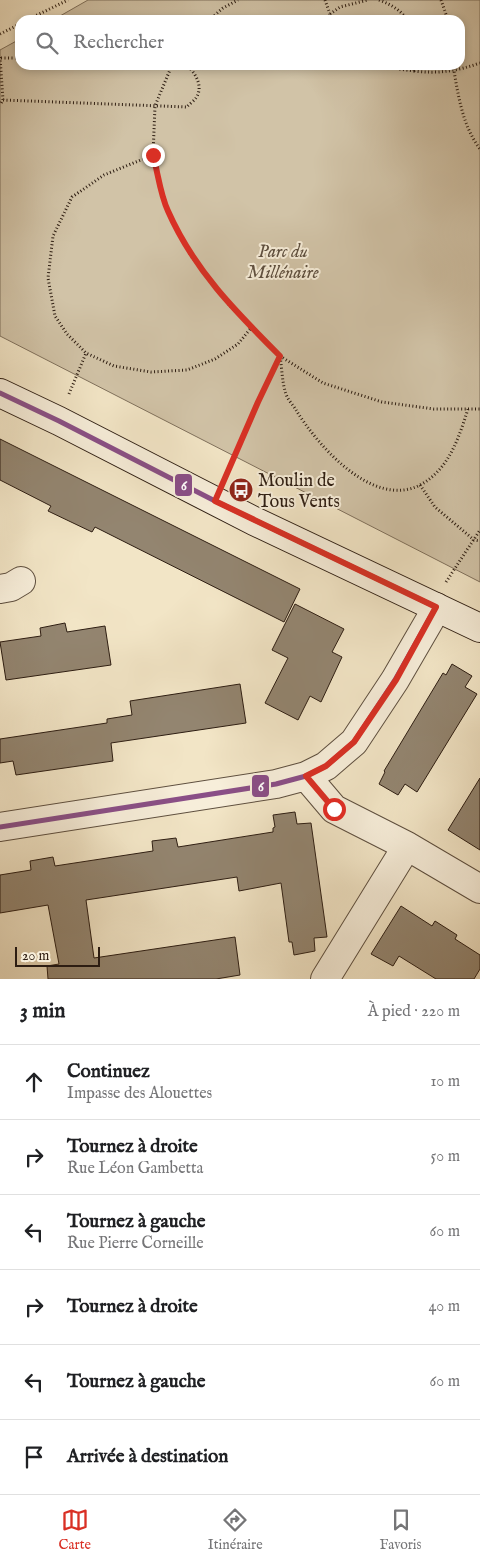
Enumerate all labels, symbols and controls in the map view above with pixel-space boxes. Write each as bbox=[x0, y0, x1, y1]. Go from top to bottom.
search box bbox=[15, 15, 465, 70]
icon: search bbox=[33, 29, 61, 57]
text: Rechercher bbox=[73, 31, 164, 55]
route end bbox=[142, 144, 165, 167]
park label: Parc du Millénaire bbox=[247, 241, 319, 285]
place label: Moulin de Tous Vents bbox=[258, 470, 340, 514]
line badge: 6 bbox=[174, 473, 193, 497]
text: 6 bbox=[181, 477, 188, 495]
bus stop icon: Moulin de Tous Vents bbox=[228, 477, 254, 503]
line badge: 6 bbox=[251, 774, 270, 798]
text: 6 bbox=[258, 778, 265, 796]
route start bbox=[323, 798, 346, 821]
scale bar bbox=[15, 944, 100, 967]
text: 20 m bbox=[22, 947, 49, 965]
text: 3 min bbox=[20, 998, 65, 1025]
text: À pied · 220 m bbox=[368, 1002, 460, 1022]
text: Continuez bbox=[67, 1060, 150, 1084]
icon: ahead bbox=[20, 1068, 48, 1096]
text: 10 m bbox=[430, 1072, 460, 1092]
text: Impasse des Alouettes bbox=[67, 1084, 212, 1104]
text: Tournez à droite bbox=[67, 1135, 198, 1159]
icon: right bbox=[20, 1143, 48, 1171]
text: 50 m bbox=[431, 1147, 460, 1167]
text: Rue Léon Gambetta bbox=[67, 1159, 203, 1179]
text: Tournez à gauche bbox=[67, 1210, 206, 1234]
icon: left bbox=[20, 1218, 48, 1246]
text: 60 m bbox=[430, 1222, 460, 1242]
text: Rue Pierre Corneille bbox=[67, 1234, 204, 1254]
icon: right bbox=[20, 1293, 48, 1321]
text: Tournez à droite bbox=[67, 1295, 198, 1319]
text: 40 m bbox=[428, 1297, 460, 1317]
icon: left bbox=[20, 1368, 48, 1396]
text: Tournez à gauche bbox=[67, 1370, 206, 1394]
text: 60 m bbox=[430, 1372, 460, 1392]
icon: arrive bbox=[20, 1443, 48, 1471]
text: Arrivée à destination bbox=[67, 1445, 228, 1469]
tab: Carte bbox=[58, 1506, 91, 1554]
tab: Itinéraire bbox=[208, 1506, 263, 1554]
tab: Favoris bbox=[380, 1506, 422, 1554]

